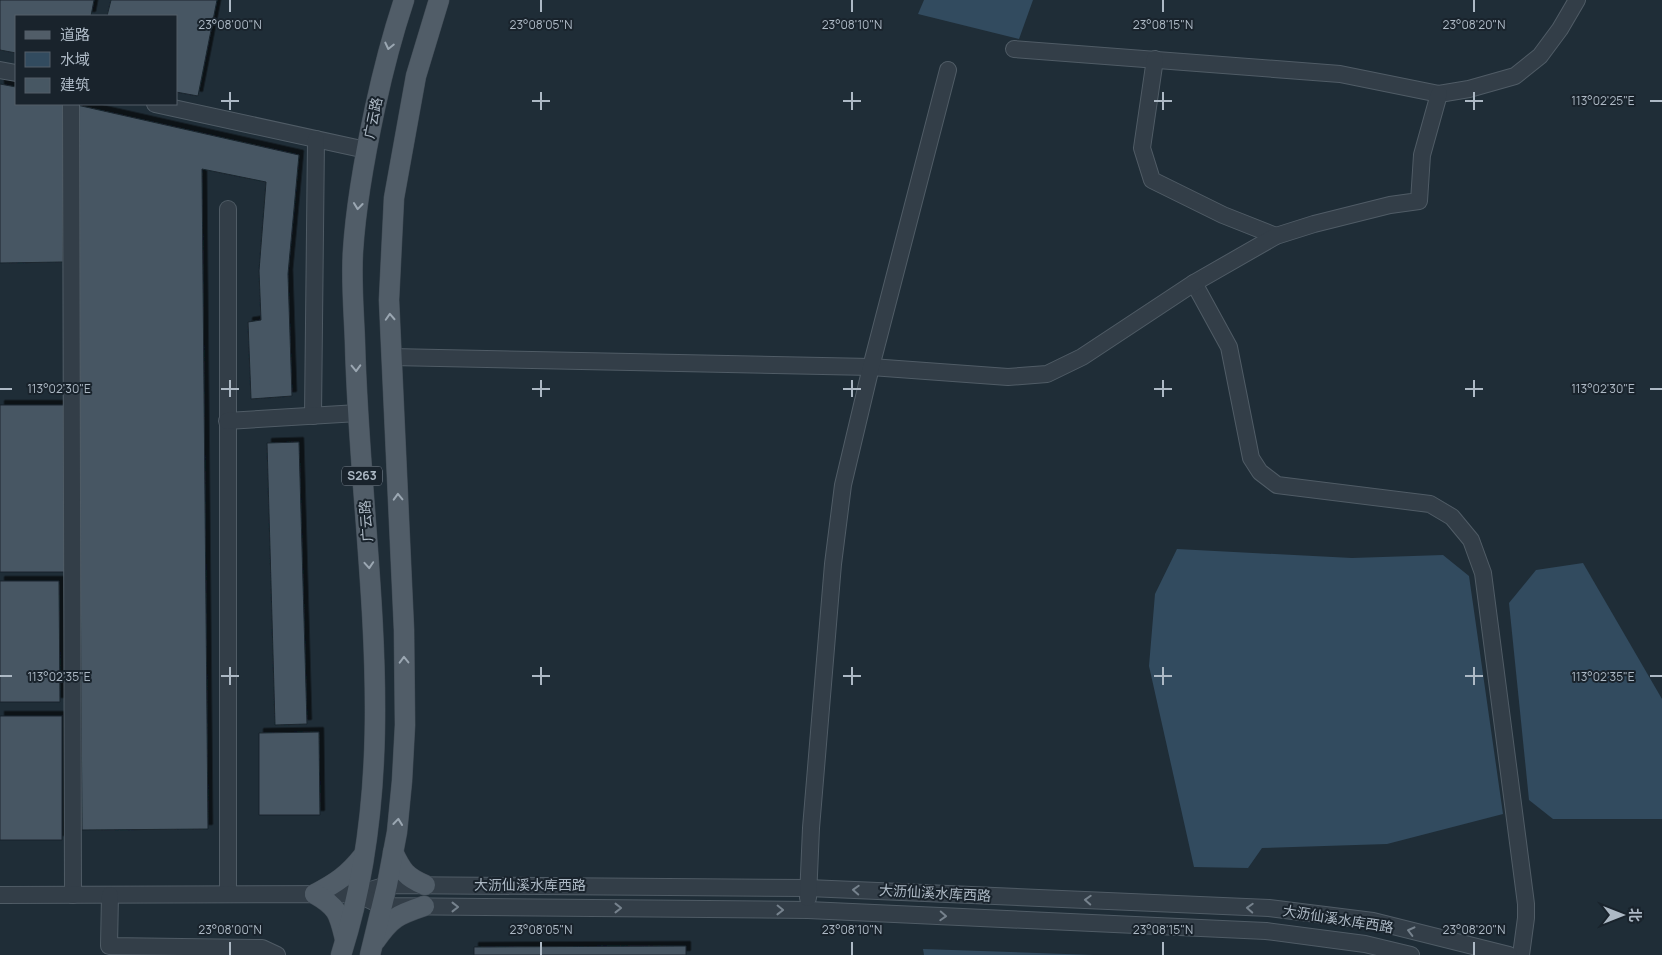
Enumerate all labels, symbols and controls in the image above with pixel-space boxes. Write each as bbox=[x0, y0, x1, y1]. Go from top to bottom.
legend bbox=[15, 15, 178, 105]
text: 23°08'00"N bbox=[198, 16, 262, 33]
text: 23°08'05"N bbox=[510, 16, 572, 33]
text: 23°08'10"N bbox=[822, 16, 882, 33]
text: 23°08'15"N bbox=[1133, 16, 1193, 33]
text: 23°08'20"N bbox=[1443, 16, 1505, 33]
text: 道路 bbox=[60, 24, 90, 45]
one-way arrow bbox=[384, 42, 395, 51]
text: 水域 bbox=[60, 49, 90, 70]
text: 建筑 bbox=[60, 74, 90, 95]
text: 113°02'25"E bbox=[1571, 92, 1635, 109]
street label: 广云路 bbox=[359, 95, 386, 140]
one-way arrow bbox=[353, 202, 364, 210]
one-way arrow bbox=[385, 313, 396, 321]
one-way arrow bbox=[350, 364, 361, 372]
text: 113°02'30"E bbox=[27, 380, 91, 397]
text: 113°02'30"E bbox=[1571, 380, 1635, 397]
road number: S263 bbox=[342, 466, 382, 486]
one-way arrow bbox=[393, 493, 403, 500]
street label: 广云路 bbox=[355, 499, 376, 543]
one-way arrow bbox=[364, 561, 375, 569]
one-way arrow bbox=[399, 655, 409, 663]
text: 113°02'35"E bbox=[27, 668, 91, 685]
text: 113°02'35"E bbox=[1571, 668, 1635, 685]
one-way arrow bbox=[392, 817, 403, 825]
street label: 大沥仙溪水库西路 bbox=[474, 875, 586, 894]
street label: 大沥仙溪水库西路 bbox=[879, 880, 991, 905]
one-way arrow bbox=[851, 885, 859, 895]
north arrow bbox=[1597, 890, 1647, 940]
one-way arrow bbox=[1084, 895, 1092, 906]
street label: 大沥仙溪水库西路 bbox=[1281, 900, 1395, 937]
one-way arrow bbox=[452, 902, 460, 912]
one-way arrow bbox=[1246, 902, 1254, 913]
one-way arrow bbox=[614, 903, 622, 913]
one-way arrow bbox=[777, 905, 785, 915]
text: 北 bbox=[1626, 908, 1645, 922]
one-way arrow bbox=[939, 911, 947, 922]
text: 23°08'00"N bbox=[198, 921, 262, 938]
text: 23°08'05"N bbox=[510, 921, 572, 938]
text: 23°08'10"N bbox=[822, 921, 882, 938]
text: 23°08'15"N bbox=[1133, 921, 1193, 938]
text: 23°08'20"N bbox=[1443, 921, 1505, 938]
one-way arrow bbox=[1406, 926, 1415, 937]

